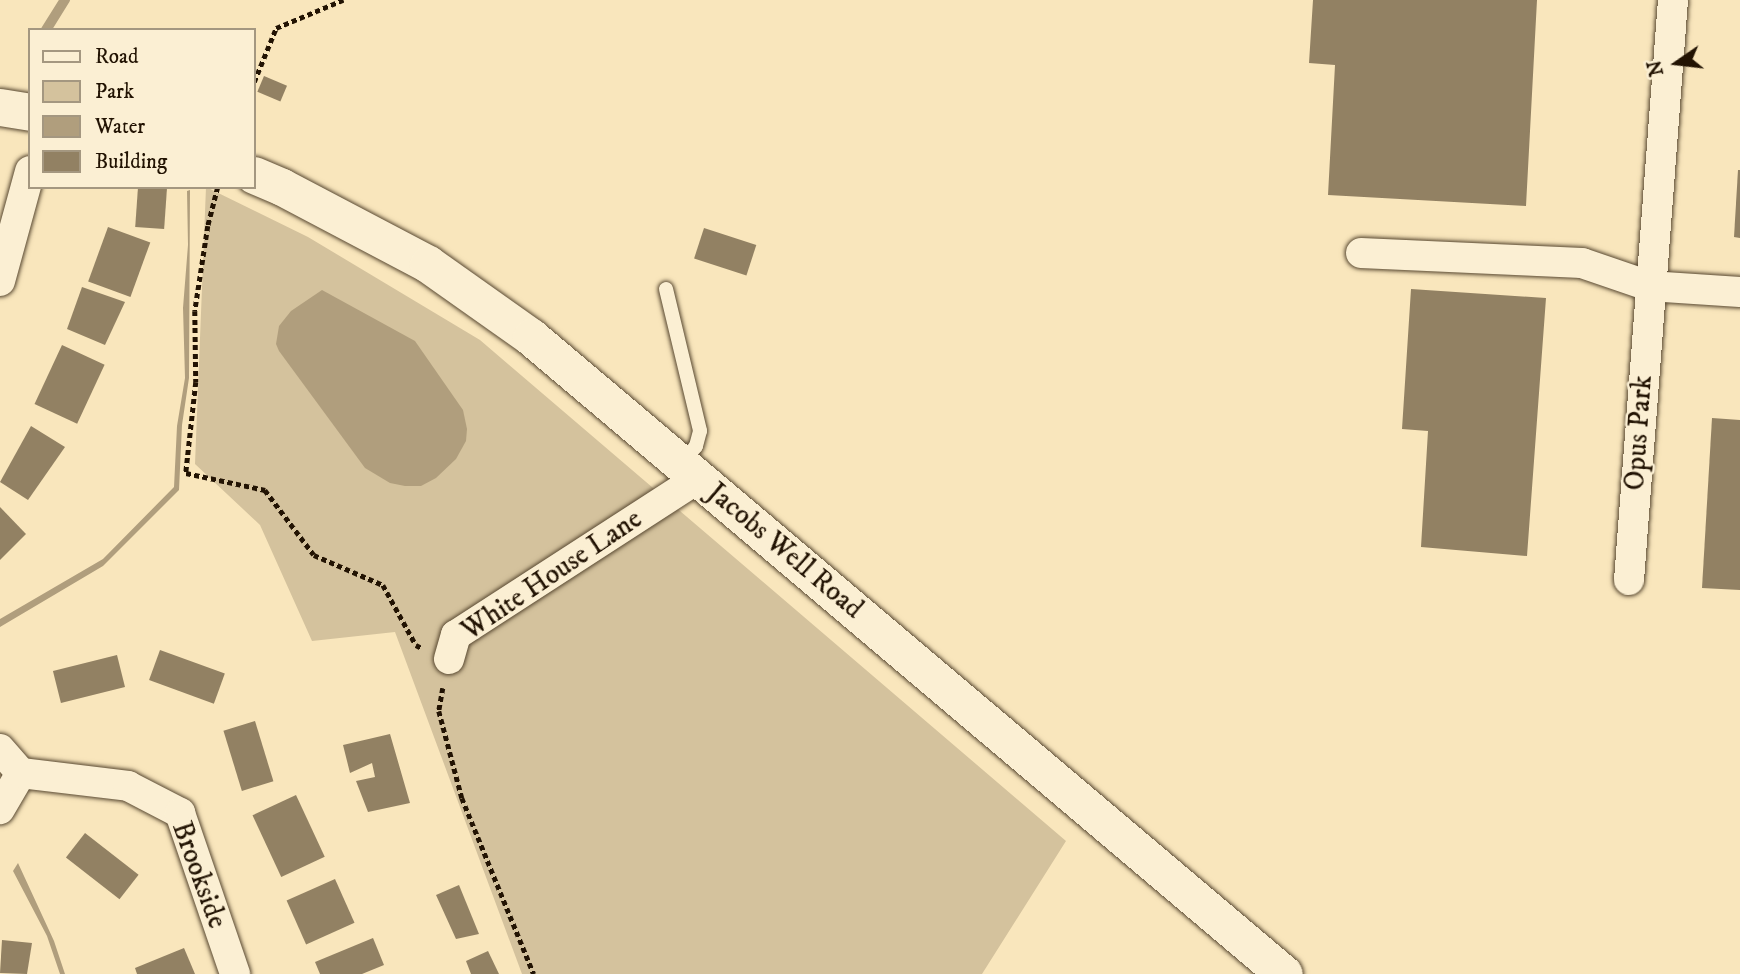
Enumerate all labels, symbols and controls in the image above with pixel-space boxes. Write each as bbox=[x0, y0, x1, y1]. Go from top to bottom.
legend bbox=[28, 28, 256, 189]
north arrow bbox=[1642, 28, 1712, 98]
text: Road bbox=[95, 44, 139, 70]
text: N bbox=[1643, 58, 1669, 79]
text: Park bbox=[95, 79, 134, 105]
text: Water bbox=[95, 114, 145, 140]
text: Building bbox=[95, 149, 167, 175]
street label: Opus Park bbox=[1618, 374, 1660, 492]
street label: Jacobs Well Road bbox=[700, 476, 870, 626]
street label: White House Lane bbox=[455, 502, 649, 648]
street label: Brookside bbox=[164, 817, 234, 933]

